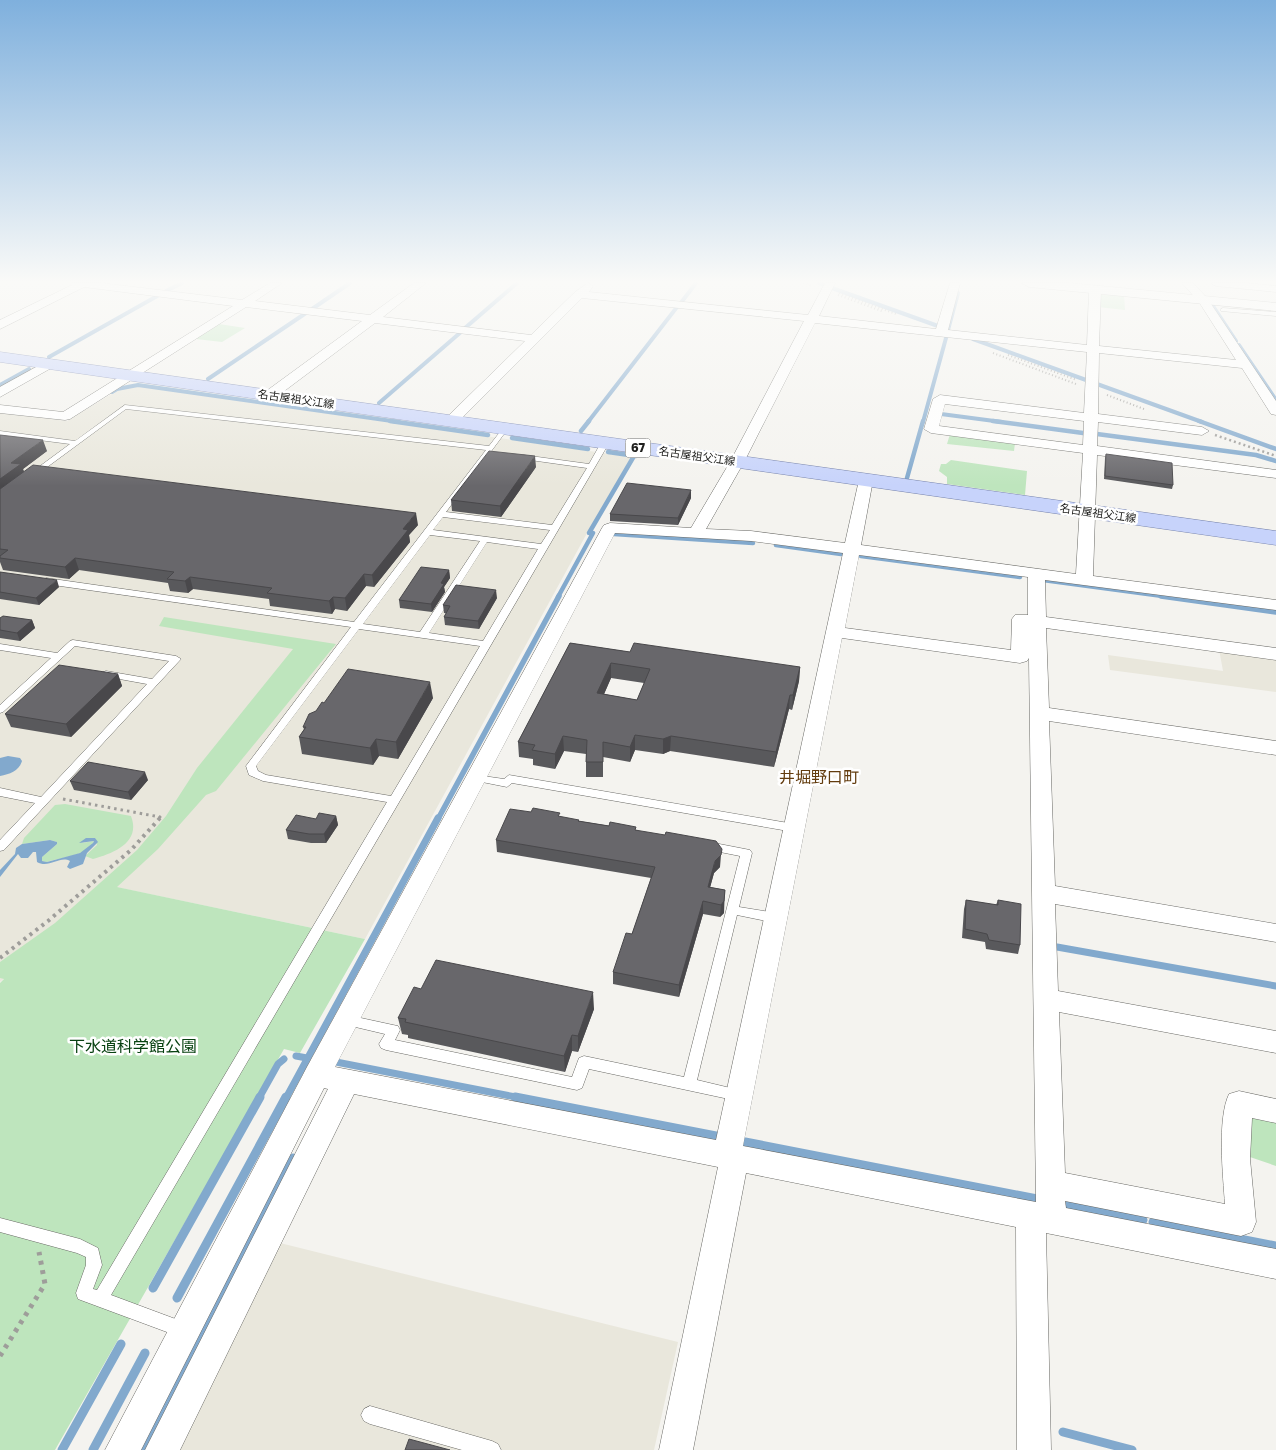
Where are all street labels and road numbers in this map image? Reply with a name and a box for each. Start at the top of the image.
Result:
street label: 名古屋祖父江線 [257,387,335,410]
road number: 67 [626,438,650,458]
street label: 名古屋祖父江線 [658,444,736,467]
street label: 名古屋祖父江線 [1059,501,1137,524]

